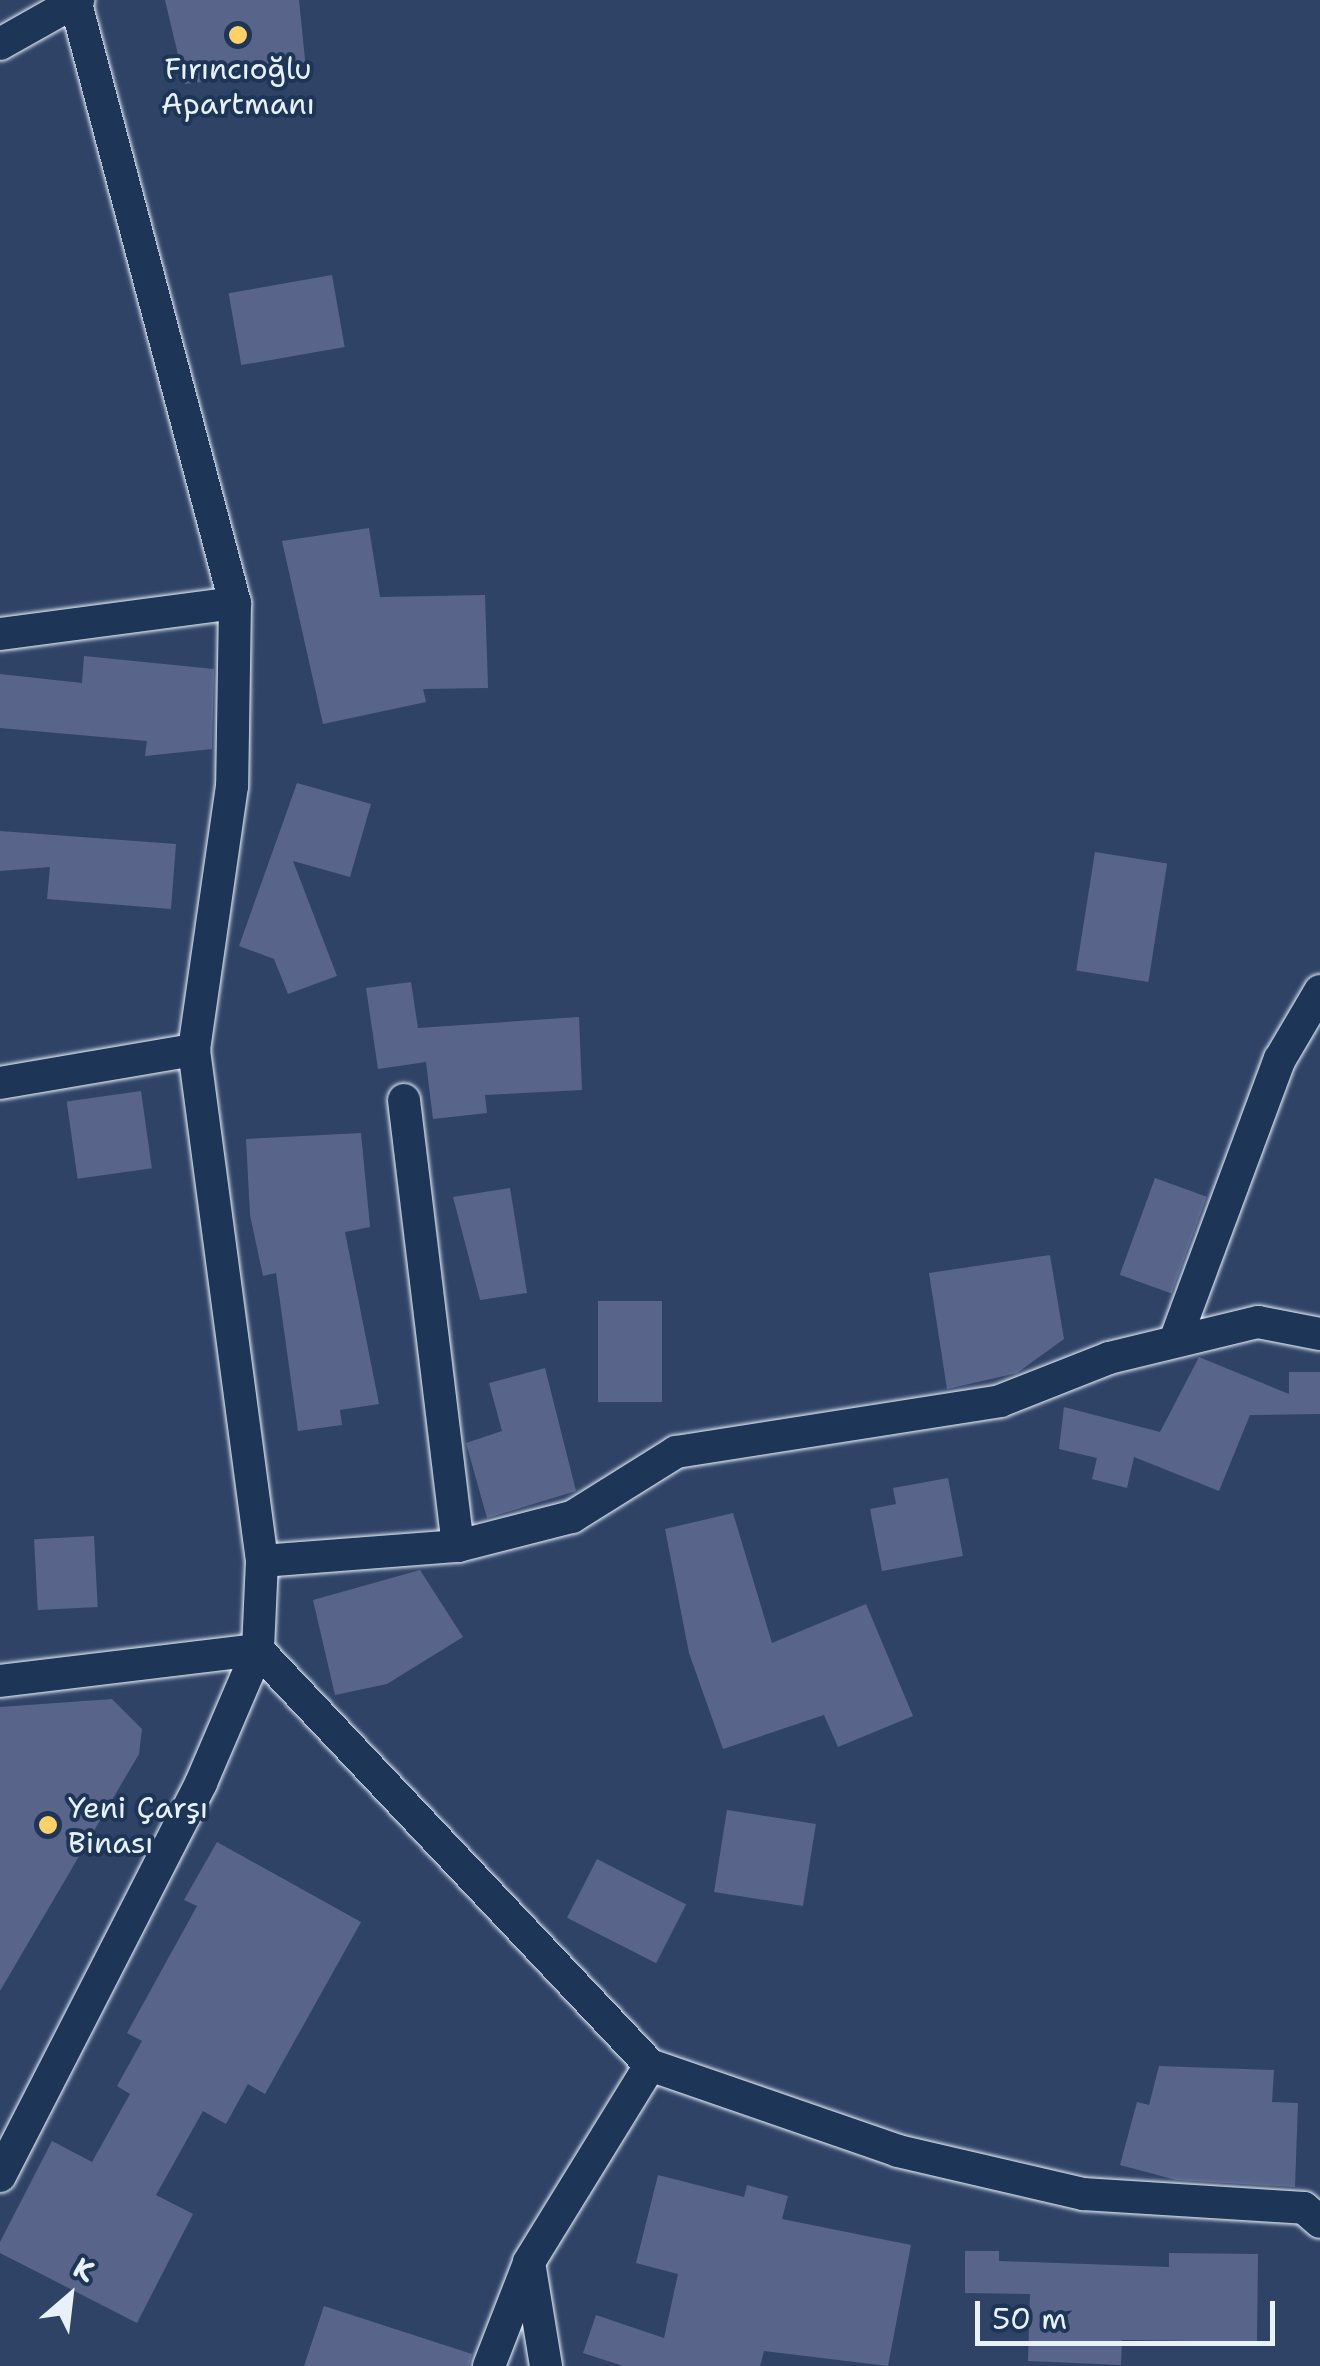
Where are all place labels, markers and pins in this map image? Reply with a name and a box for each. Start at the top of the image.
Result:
marker: Fırıncıoğlu Apartmanı [227,24,249,46]
place label: Fırıncıoğlu Apartmanı [161,51,315,122]
place label: Yeni Çarşı Binası [68,1790,208,1860]
marker: Yeni Çarşı Binası [37,1814,59,1836]

